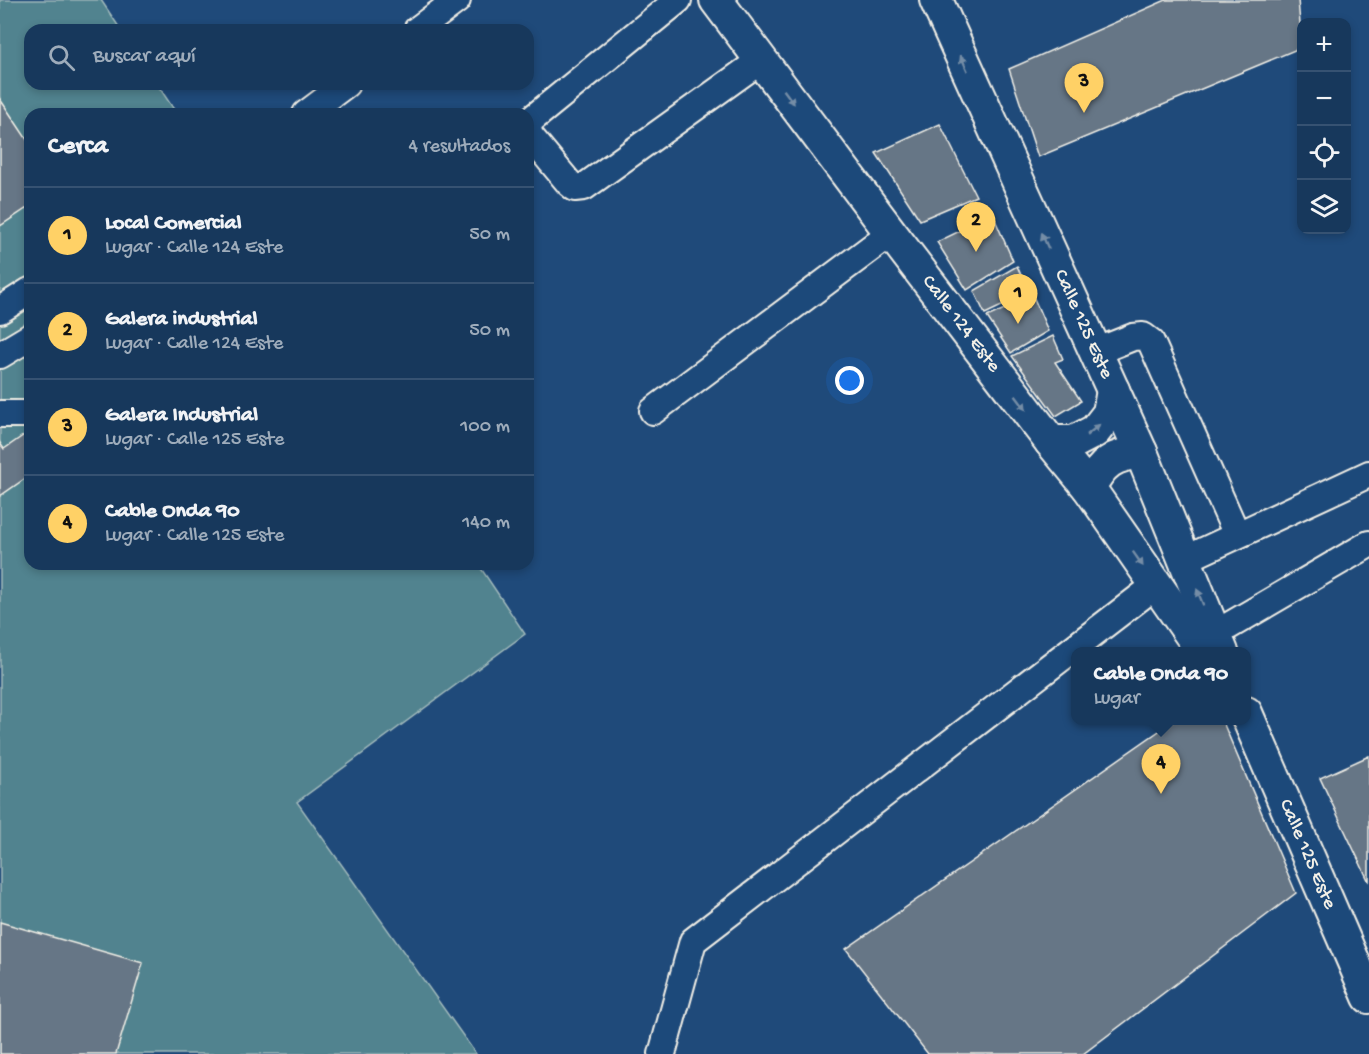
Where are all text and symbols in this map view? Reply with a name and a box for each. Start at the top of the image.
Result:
map controls [1297,18,1351,234]
button: + [1297,18,1351,72]
search box [24,24,534,90]
icon: search [45,41,78,74]
text: Buscar aquí [93,44,196,70]
one-way arrow [960,55,969,72]
pin: 3 [1064,63,1104,113]
button: − [1297,72,1351,126]
one-way arrow [782,90,794,105]
button: locate [1297,126,1351,180]
text: Cerca [48,132,108,163]
text: 4 resultados [409,136,510,159]
button: layers [1297,180,1351,234]
pin: 2 [956,202,996,252]
text: Local Comercial [105,211,242,237]
text: 1 [63,224,72,247]
text: 50 m [469,224,510,247]
one-way arrow [1040,231,1050,249]
text: Lugar · Calle 124 Este [105,237,283,260]
street label: Calle 125 Este [1048,266,1118,383]
street label: Calle 124 Este [916,271,1006,378]
pin: 1 [998,274,1038,324]
text: Galera industrial [105,307,258,333]
text: 2 [63,320,72,343]
text: 50 m [469,320,510,343]
text: Lugar · Calle 124 Este [105,333,283,356]
your location [835,366,864,395]
one-way arrow [1015,395,1027,411]
text: Galera Industrial [105,403,258,429]
text: 3 [62,416,73,439]
text: 100 m [460,416,510,439]
one-way arrow [1086,423,1101,436]
text: Lugar · Calle 125 Este [105,429,284,452]
text: Cable Onda 90 [105,499,240,525]
text: 4 [63,512,72,535]
text: 140 m [462,512,510,535]
text: Lugar · Calle 125 Este [105,525,284,548]
one-way arrow [1132,550,1144,566]
one-way arrow [1194,588,1204,606]
popup [1071,647,1251,725]
text: Cable Onda 90 [1094,662,1228,688]
text: Lugar [1094,688,1140,711]
pin: 4 [1142,744,1180,794]
street label: Calle 125 Este [1273,796,1341,913]

